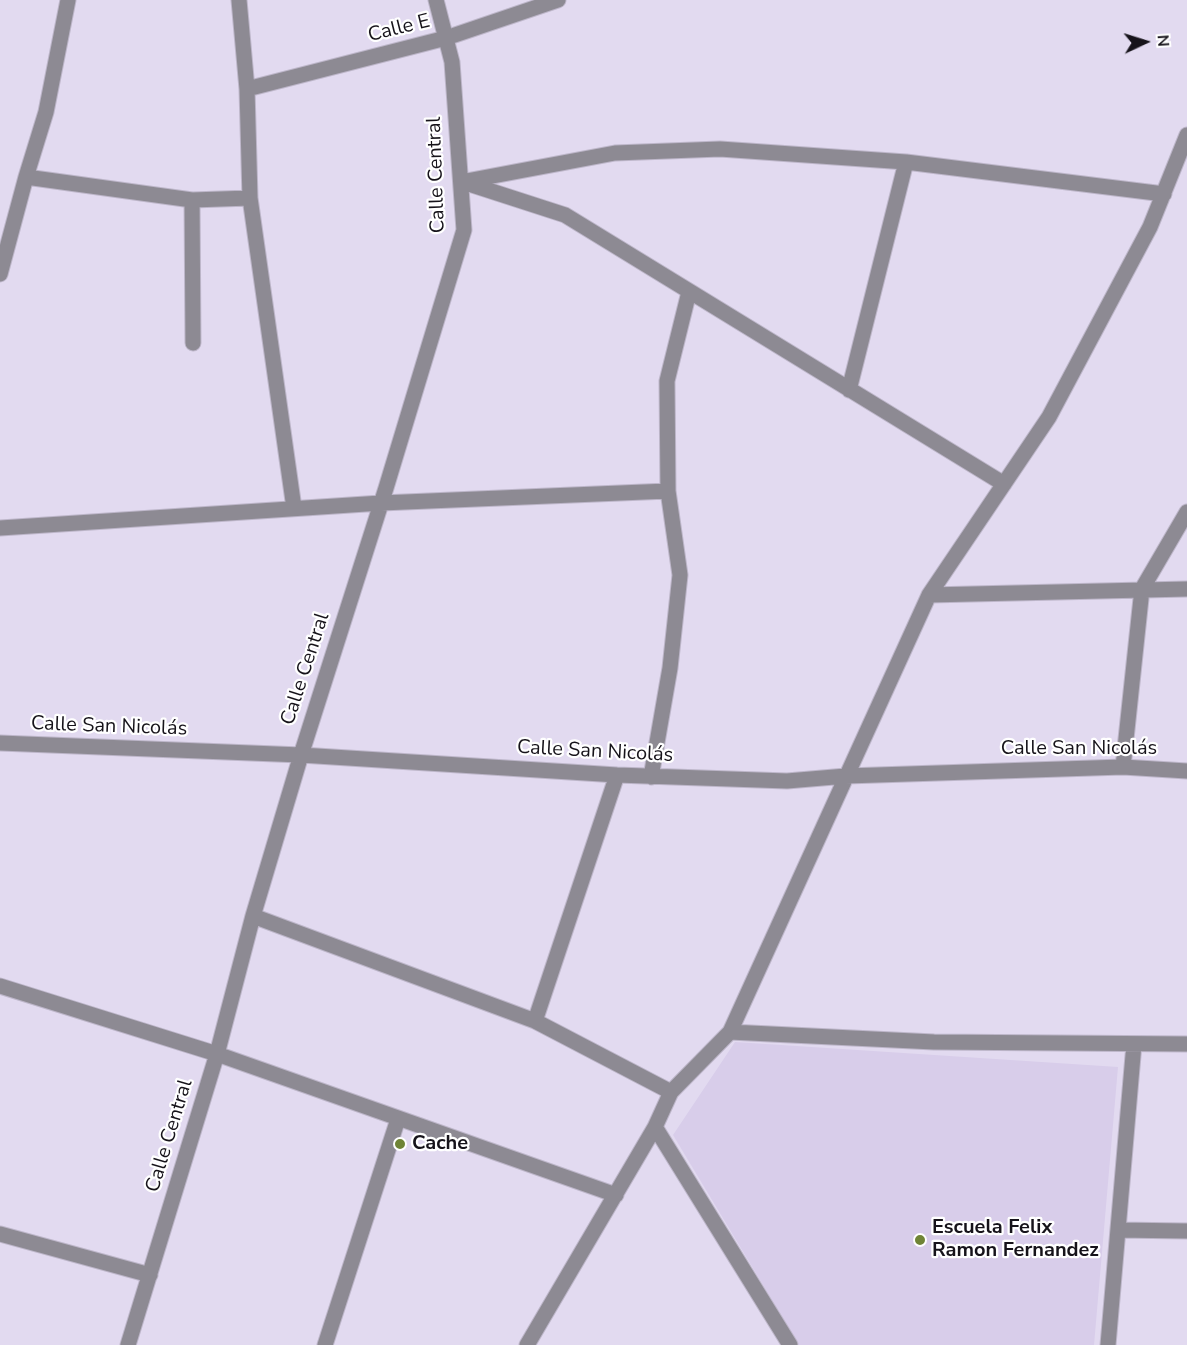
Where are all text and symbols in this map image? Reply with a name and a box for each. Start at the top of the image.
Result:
street label: Calle E [366,10,432,48]
north arrow [1115,12,1175,72]
text: N [1152,34,1174,47]
street label: Calle Central [423,116,451,234]
street label: Calle Central [277,610,335,728]
street label: Calle San Nicolás [30,712,188,742]
street label: Calle San Nicolás [516,736,674,768]
street label: Calle San Nicolás [1001,737,1157,761]
street label: Calle Central [141,1077,199,1195]
place label: Cache [412,1132,468,1156]
marker: Cache [393,1137,407,1151]
place label: Escuela Felix Ramon Fernandez [932,1216,1099,1263]
marker: Escuela Felix Ramon Fernandez [913,1233,927,1247]

